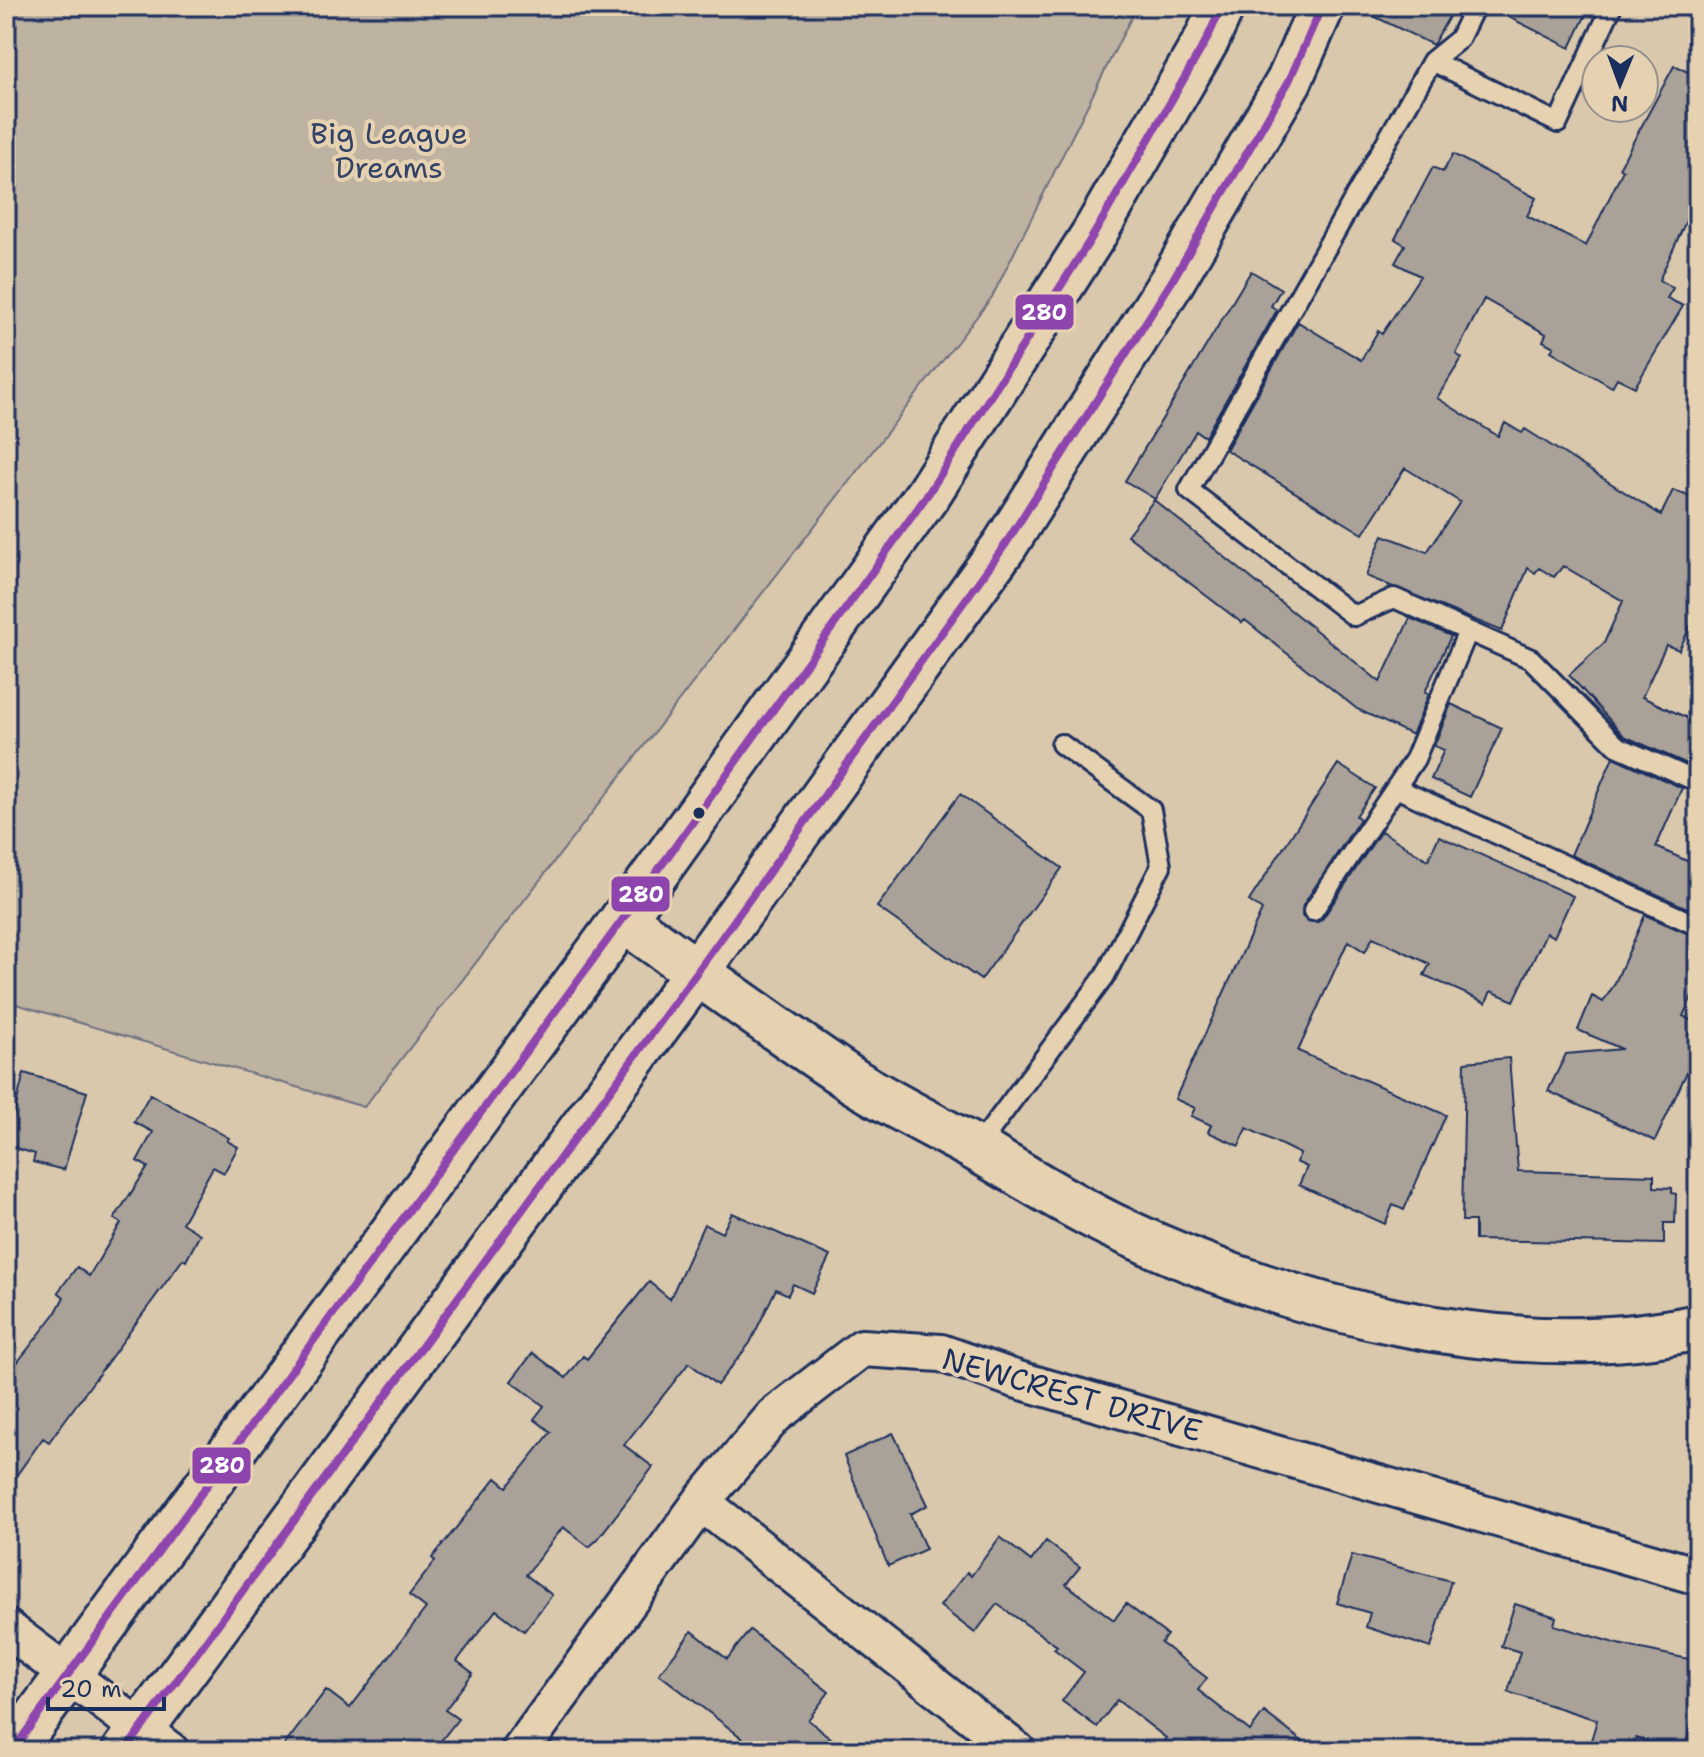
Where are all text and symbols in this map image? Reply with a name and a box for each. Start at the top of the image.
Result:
north arrow [1580,44,1660,124]
text: N [1611,89,1629,118]
park label: Big League Dreams [310,113,468,188]
line badge: 280 [1014,293,1075,331]
text: 280 [1021,298,1067,327]
unlabelled marker [691,805,707,821]
line badge: 280 [610,875,671,913]
text: 280 [618,880,664,909]
street label: NEWCREST DRIVE [938,1338,1207,1451]
line badge: 280 [191,1446,252,1485]
text: 280 [199,1451,245,1480]
scale bar [48,1661,164,1711]
text: 20 m [60,1673,122,1705]

